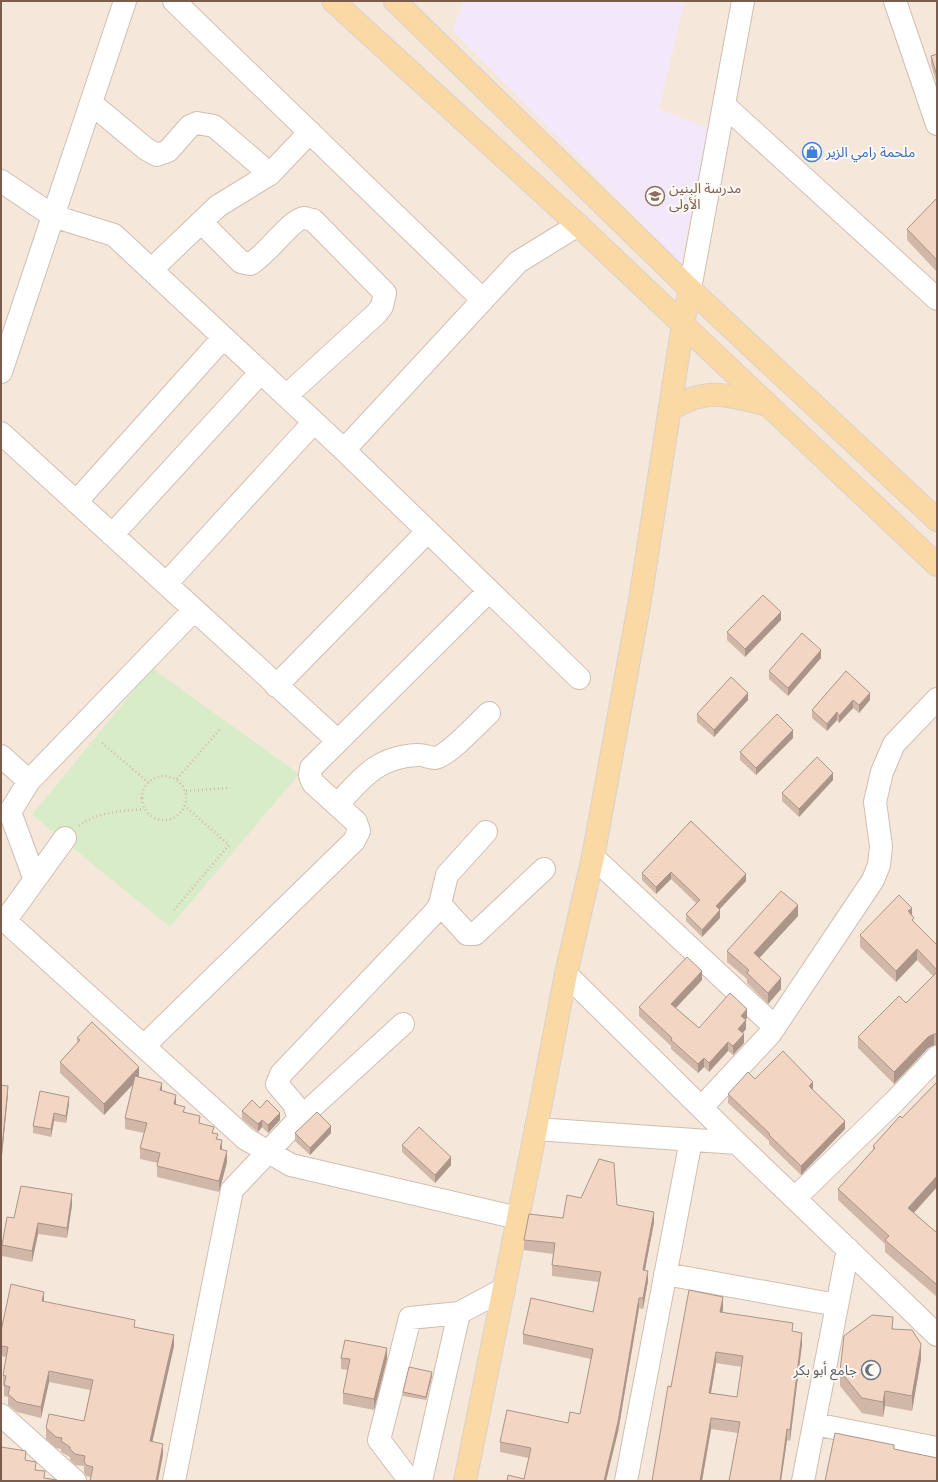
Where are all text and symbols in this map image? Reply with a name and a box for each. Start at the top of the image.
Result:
shop icon: ملحمة رامي الزير [801,141,823,163]
place label: ملحمة رامي الزير [825,143,915,163]
place label: مدرسة البنين الأولى [669,179,741,213]
school or university icon: مدرسة البنين الأولى [644,185,666,207]
mosque icon: جامع أبو بكر [860,1359,882,1381]
place label: جامع أبو بكر [793,1361,857,1381]

